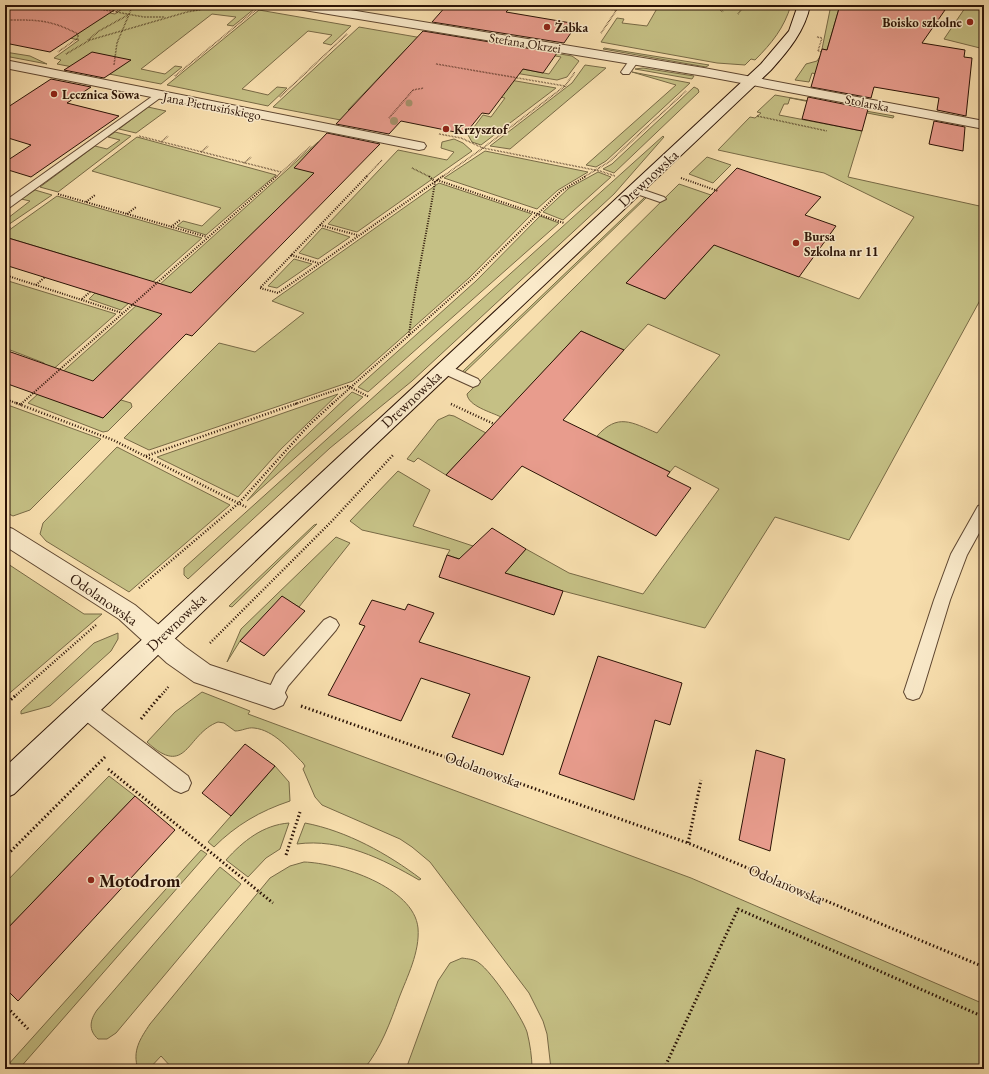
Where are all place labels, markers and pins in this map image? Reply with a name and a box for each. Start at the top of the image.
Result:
place label: Boisko szkolne [882,14,963,31]
marker: Boisko szkolne [965,17,975,27]
place label: Żabka [555,19,588,36]
marker: Żabka [542,22,552,32]
place label: Lecznica Sowa [62,86,140,103]
marker: Lecznica Sowa [49,89,59,99]
place label: Krzysztof [454,121,510,138]
marker: Krzysztof [441,124,451,134]
place label: Bursa Szkolna nr 11 [804,228,879,260]
marker: Bursa Szkolna nr 11 [791,238,801,248]
place label: Motodrom [99,869,181,892]
marker: Motodrom [86,875,96,885]

